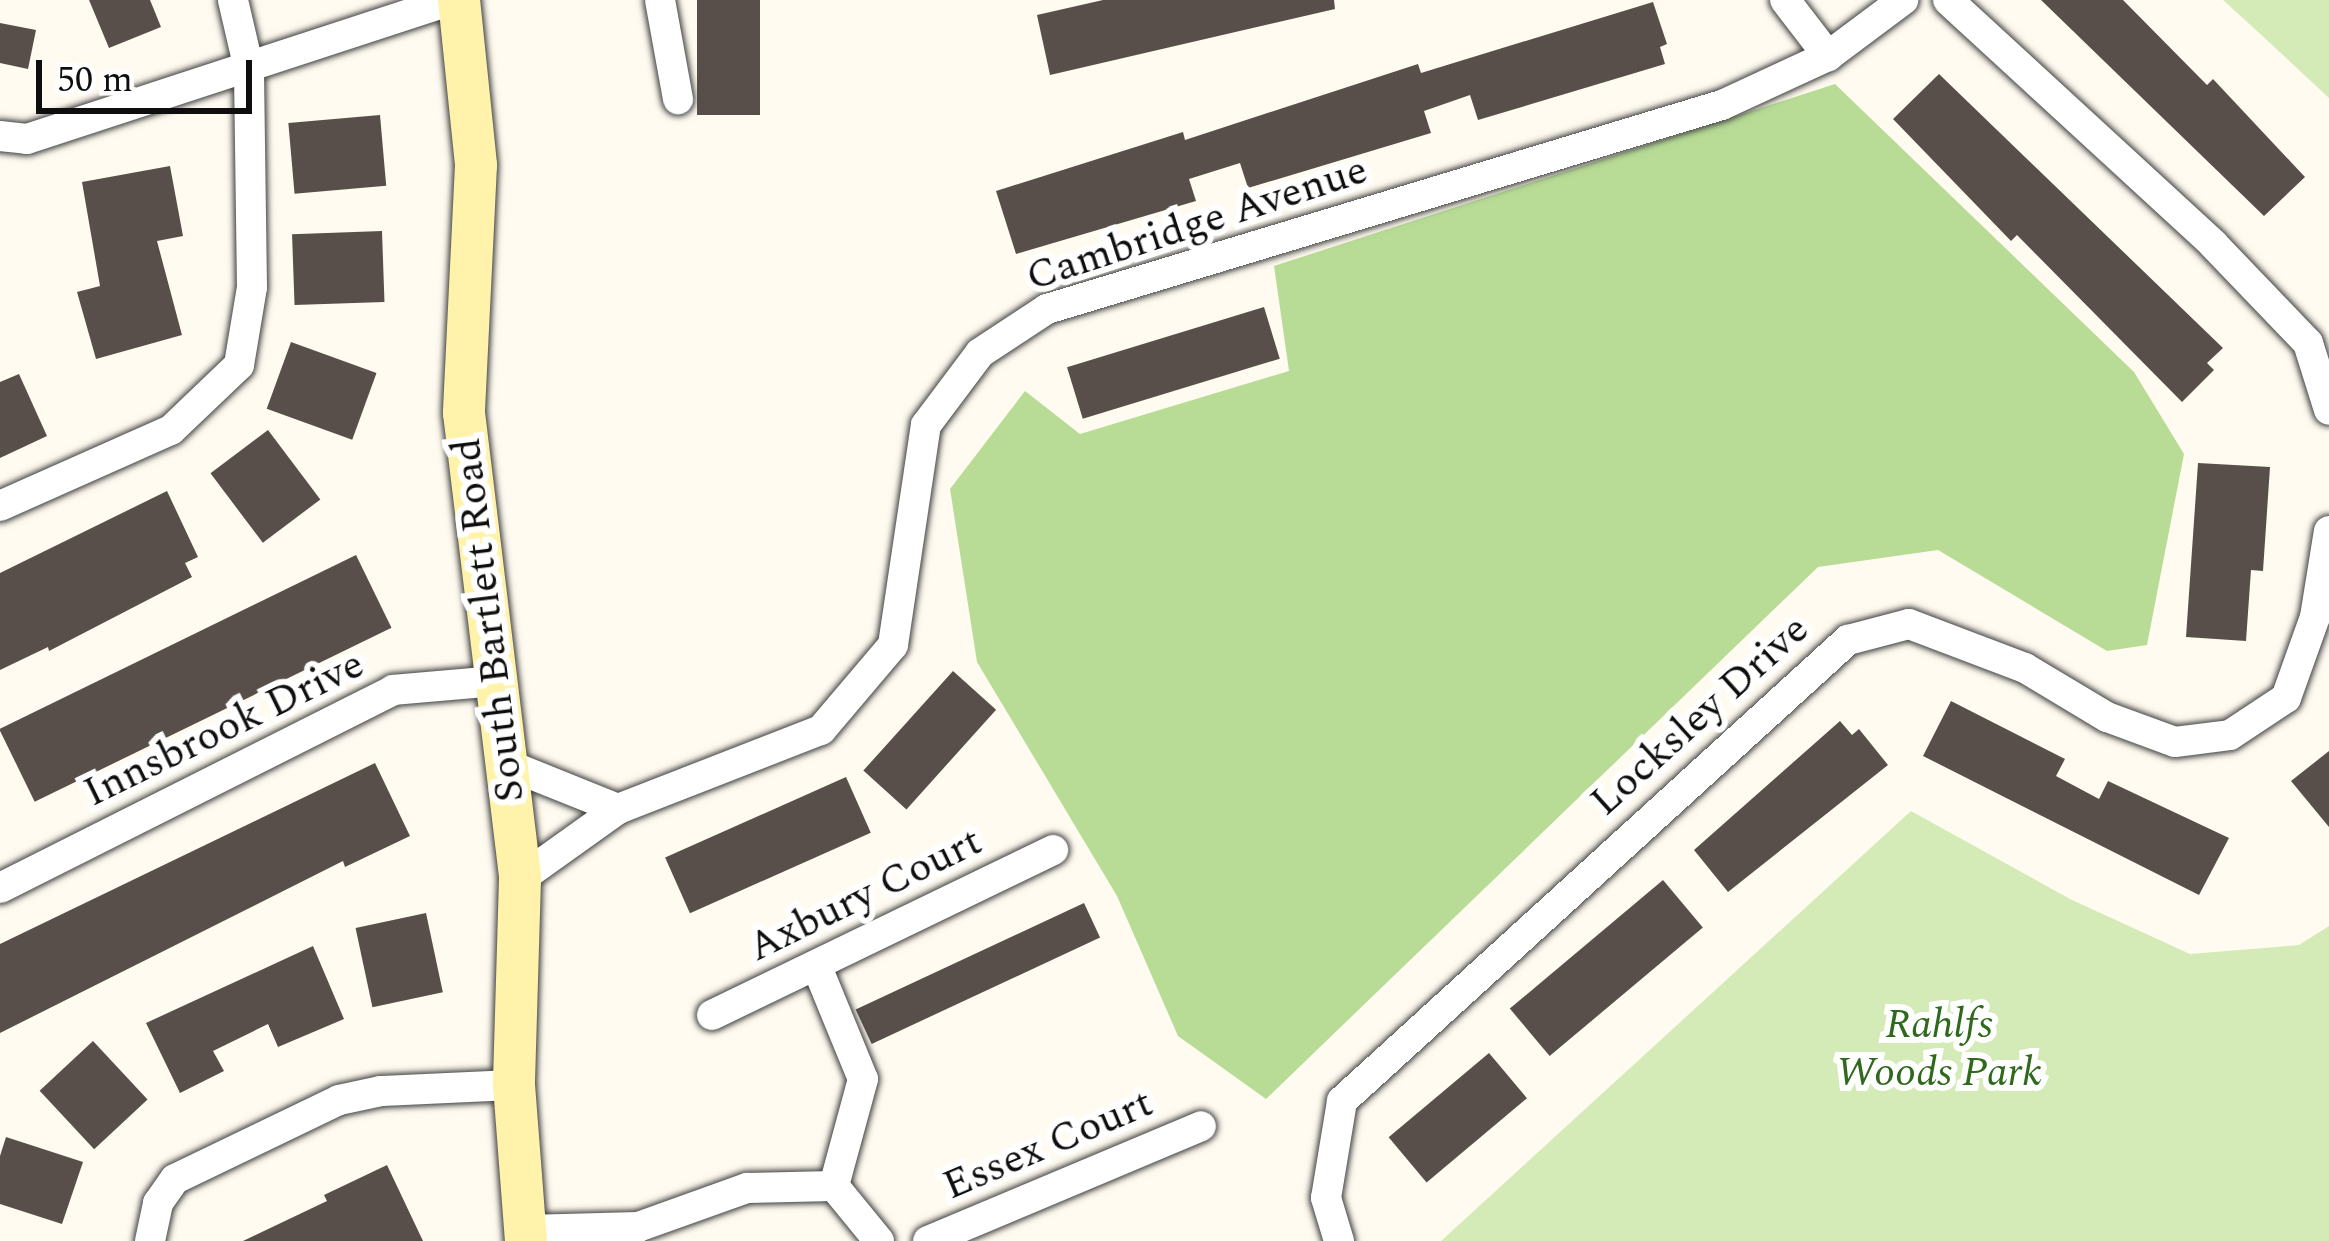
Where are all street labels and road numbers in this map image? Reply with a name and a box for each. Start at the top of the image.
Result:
street label: Cambridge Avenue [1020,145,1374,303]
street label: South Bartlett Road [442,435,536,805]
street label: Locksley Drive [1580,605,1820,827]
street label: Innsbrook Drive [76,639,372,819]
street label: Axbury Court [740,817,990,973]
street label: Essex Court [936,1078,1160,1212]

